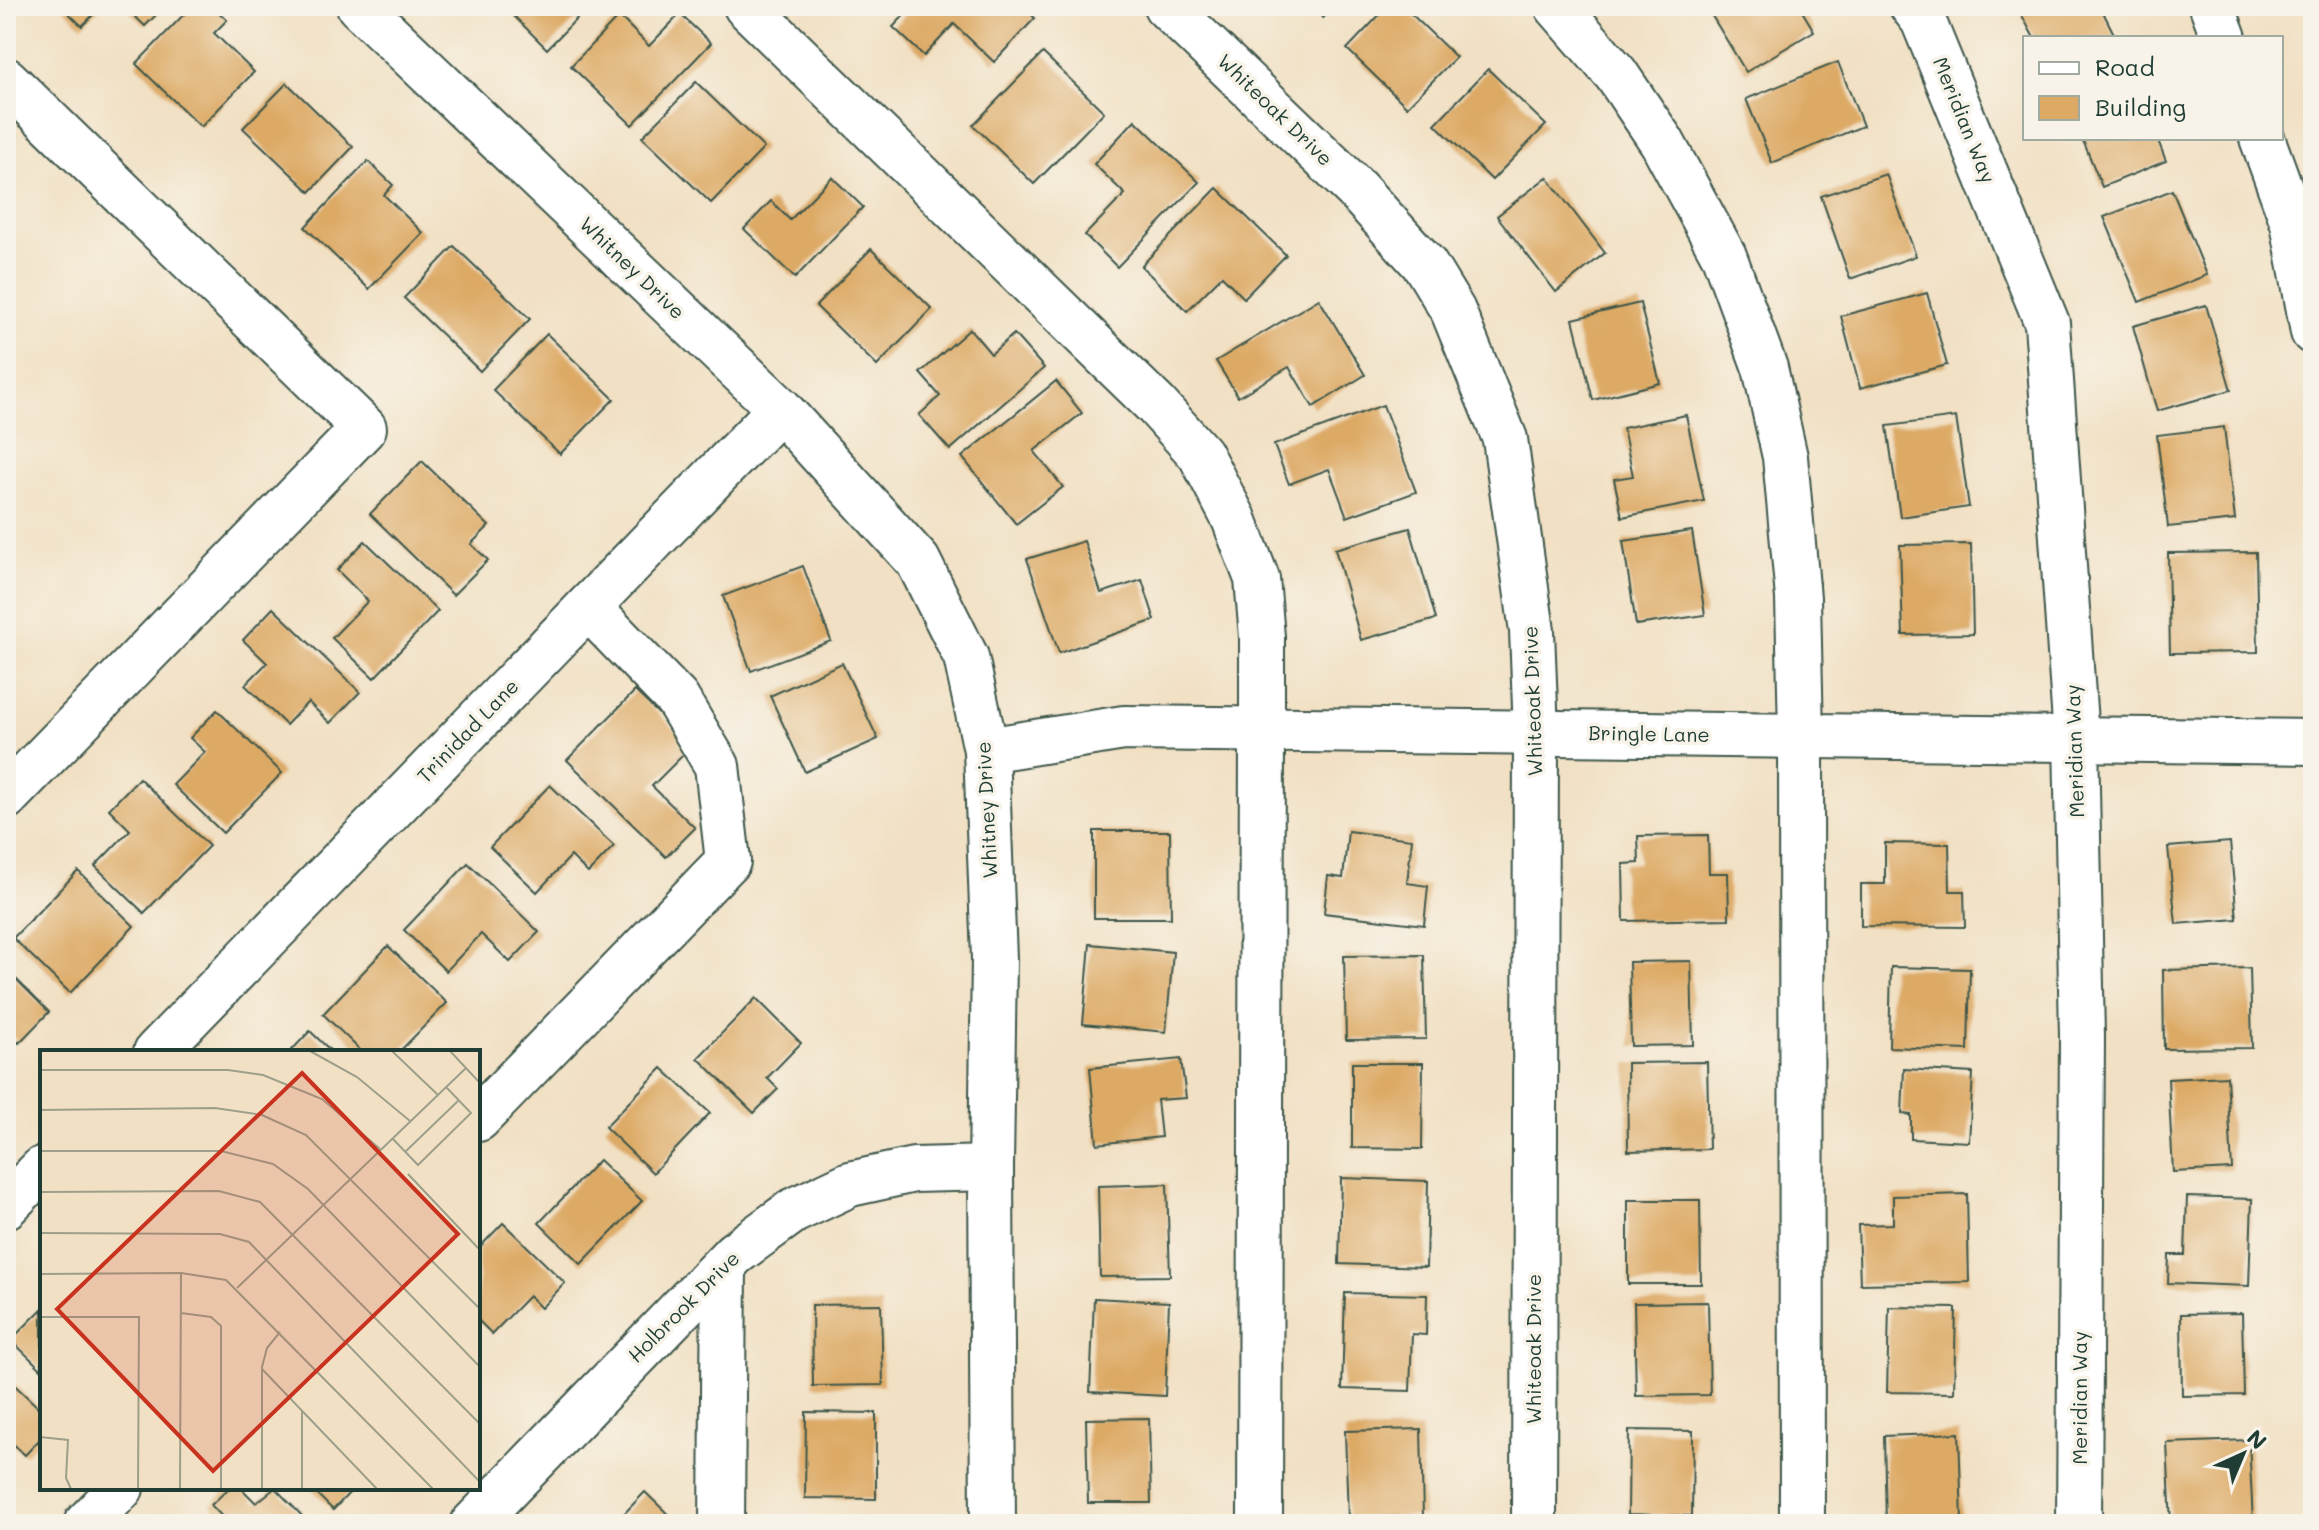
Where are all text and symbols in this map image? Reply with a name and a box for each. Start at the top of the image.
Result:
legend [2023,36,2283,140]
street label: Whiteoak Drive [1213,48,1339,171]
text: Road [2095,51,2155,82]
street label: Meridian Way [1928,53,2002,186]
text: Building [2095,91,2186,122]
street label: Whitney Drive [574,210,691,324]
street label: Whiteoak Drive [1516,625,1548,777]
street label: Trinidad Lane [411,673,524,788]
street label: Meridian Way [2059,684,2089,818]
street label: Bringle Lane [1588,719,1710,747]
street label: Whitney Drive [969,741,1003,879]
inset map [40,1050,480,1490]
street label: Holbrook Drive [622,1245,745,1368]
street label: Whiteoak Drive [1520,1274,1546,1424]
street label: Meridian Way [2066,1331,2092,1465]
north arrow [2203,1414,2283,1494]
text: N [2241,1423,2273,1455]

